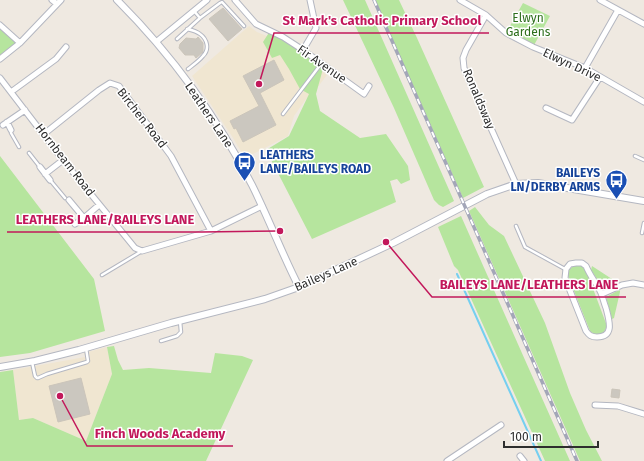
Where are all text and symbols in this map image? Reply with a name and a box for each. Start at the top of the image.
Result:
callout: St Mark's Catholic Primary School [274,8,489,33]
park label: Elwyn Gardens [506,11,551,39]
text: St Mark's Catholic Primary School [283,13,482,28]
street label: Fir Avenue [295,42,349,86]
street label: Elwyn Drive [541,45,603,85]
street label: Ronaldsway [460,67,498,131]
street label: Leathers Lane [182,80,236,150]
street label: Birchen Road [114,85,170,151]
street label: Hornbeam Road [32,121,98,199]
place label: LEATHERS LANE/BAILEYS ROAD [260,148,371,176]
bus stop icon: LEATHERS LANE/BAILEYS ROAD [232,149,258,182]
place label: BAILEYS LN/DERBY ARMS [510,166,600,194]
bus stop icon: BAILEYS LN/DERBY ARMS [603,167,629,200]
callout: LEATHERS LANE/BAILEYS LANE [7,207,202,232]
text: LEATHERS LANE/BAILEYS LANE [16,212,194,227]
street label: Baileys Lane [292,254,360,294]
callout: BAILEYS LANE/LEATHERS LANE [432,272,626,297]
text: BAILEYS LANE/LEATHERS LANE [440,277,618,292]
callout: Finch Woods Academy [87,421,233,446]
scale bar [504,423,598,449]
text: Finch Woods Academy [95,426,226,441]
text: 100 m [510,430,542,444]

